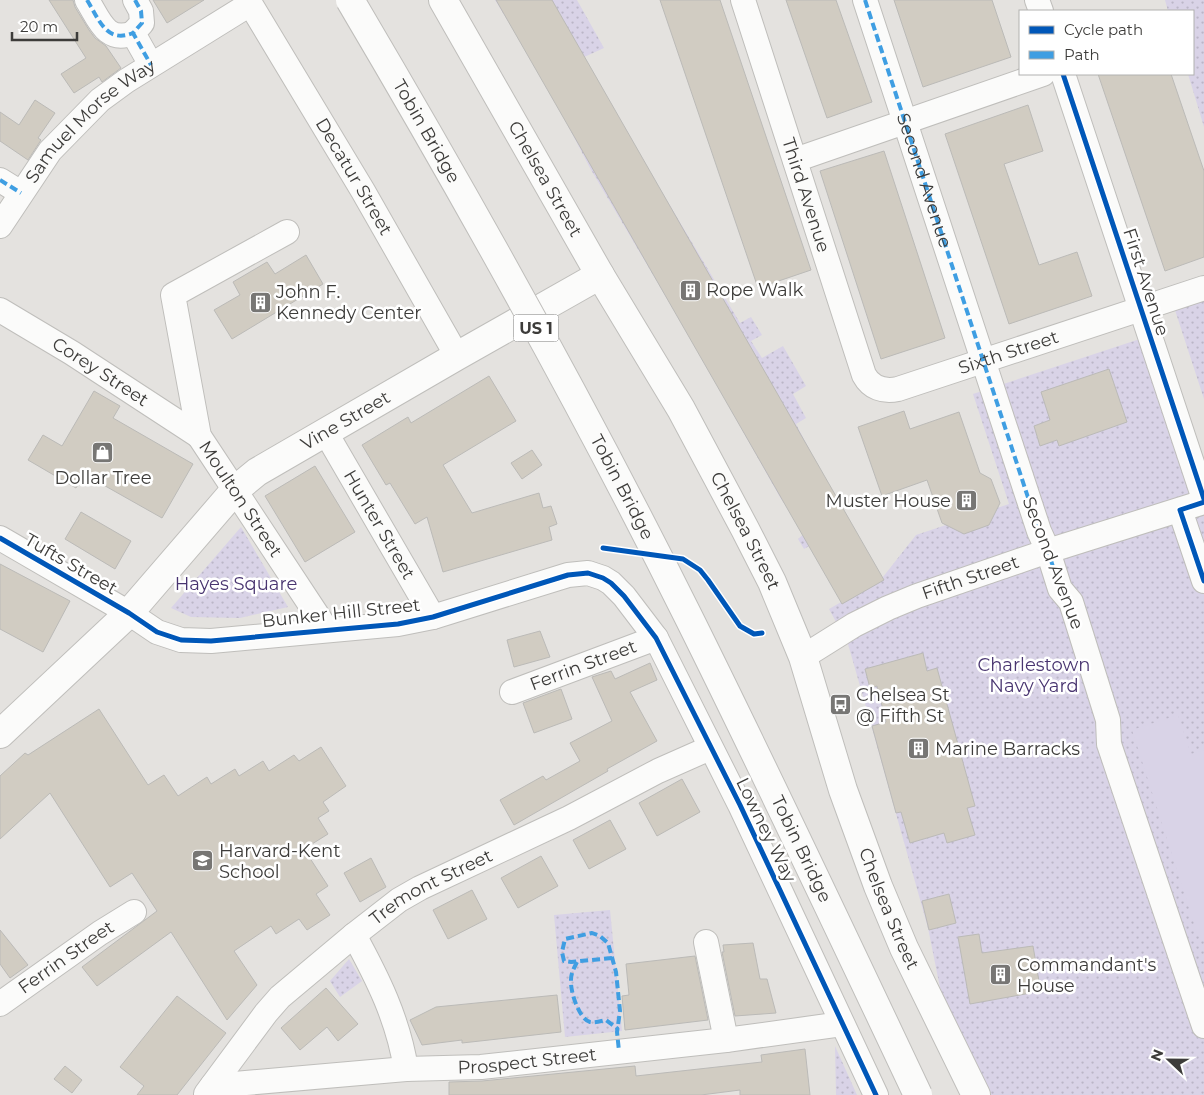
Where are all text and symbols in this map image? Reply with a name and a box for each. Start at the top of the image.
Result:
scale bar [12,10,78,42]
legend [1019,10,1194,75]
text: 20 m [20,17,58,36]
text: Cycle path [1064,20,1143,39]
text: Path [1064,45,1100,64]
street label: Samuel Morse Way [21,54,160,187]
street label: Tobin Bridge [388,76,465,187]
street label: Second Avenue [892,110,957,251]
street label: Decatur Street [311,114,397,239]
street label: Chelsea Street [503,117,587,241]
street label: Third Avenue [777,135,835,255]
street label: First Avenue [1118,225,1174,339]
building icon: Rope Walk [678,278,702,302]
place label: Rope Walk [706,279,804,301]
place label: John F. Kennedy Center [275,281,422,324]
building icon: John F. Kennedy Center [248,290,272,314]
road number: US 1 [514,314,558,342]
street label: Sixth Street [955,326,1061,379]
street label: Corey Street [48,333,153,411]
street label: Vine Street [297,386,394,455]
street label: Tobin Bridge [586,431,659,543]
street label: Moulton Street [194,437,287,561]
shop icon: Dollar Tree [91,441,115,465]
street label: Hunter Street [339,466,420,583]
place label: Dollar Tree [54,467,152,489]
street label: Chelsea Street [706,468,785,593]
building icon: Muster House [955,489,979,513]
place label: Muster House [825,490,951,512]
street label: Second Avenue [1018,494,1088,633]
street label: Tufts Street [21,529,121,599]
street label: Fifth Street [919,551,1022,604]
park label: Hayes Square [175,573,297,595]
street label: Bunker Hill Street [261,594,421,632]
street label: Ferrin Street [527,635,640,695]
park label: Charlestown Navy Yard [977,654,1091,697]
place label: Chelsea St @ Fifth St [856,684,950,727]
bus stop icon: Chelsea St @ Fifth St [828,693,852,717]
building icon: Marine Barracks [907,737,931,761]
place label: Marine Barracks [935,738,1080,760]
street label: Lowney Way [731,774,801,886]
street label: Tobin Bridge [767,792,836,906]
place label: Harvard-Kent School [219,840,341,883]
street label: Tremont Street [365,845,496,930]
street label: Chelsea Street [854,845,924,973]
school or university icon: Harvard-Kent School [191,849,215,873]
street label: Ferrin Street [14,916,118,999]
place label: Commandant's House [1017,954,1157,997]
building icon: Commandant's House [989,963,1013,987]
north arrow [1144,1035,1194,1085]
street label: Prospect Street [457,1043,597,1079]
text: N [1146,1047,1167,1064]

